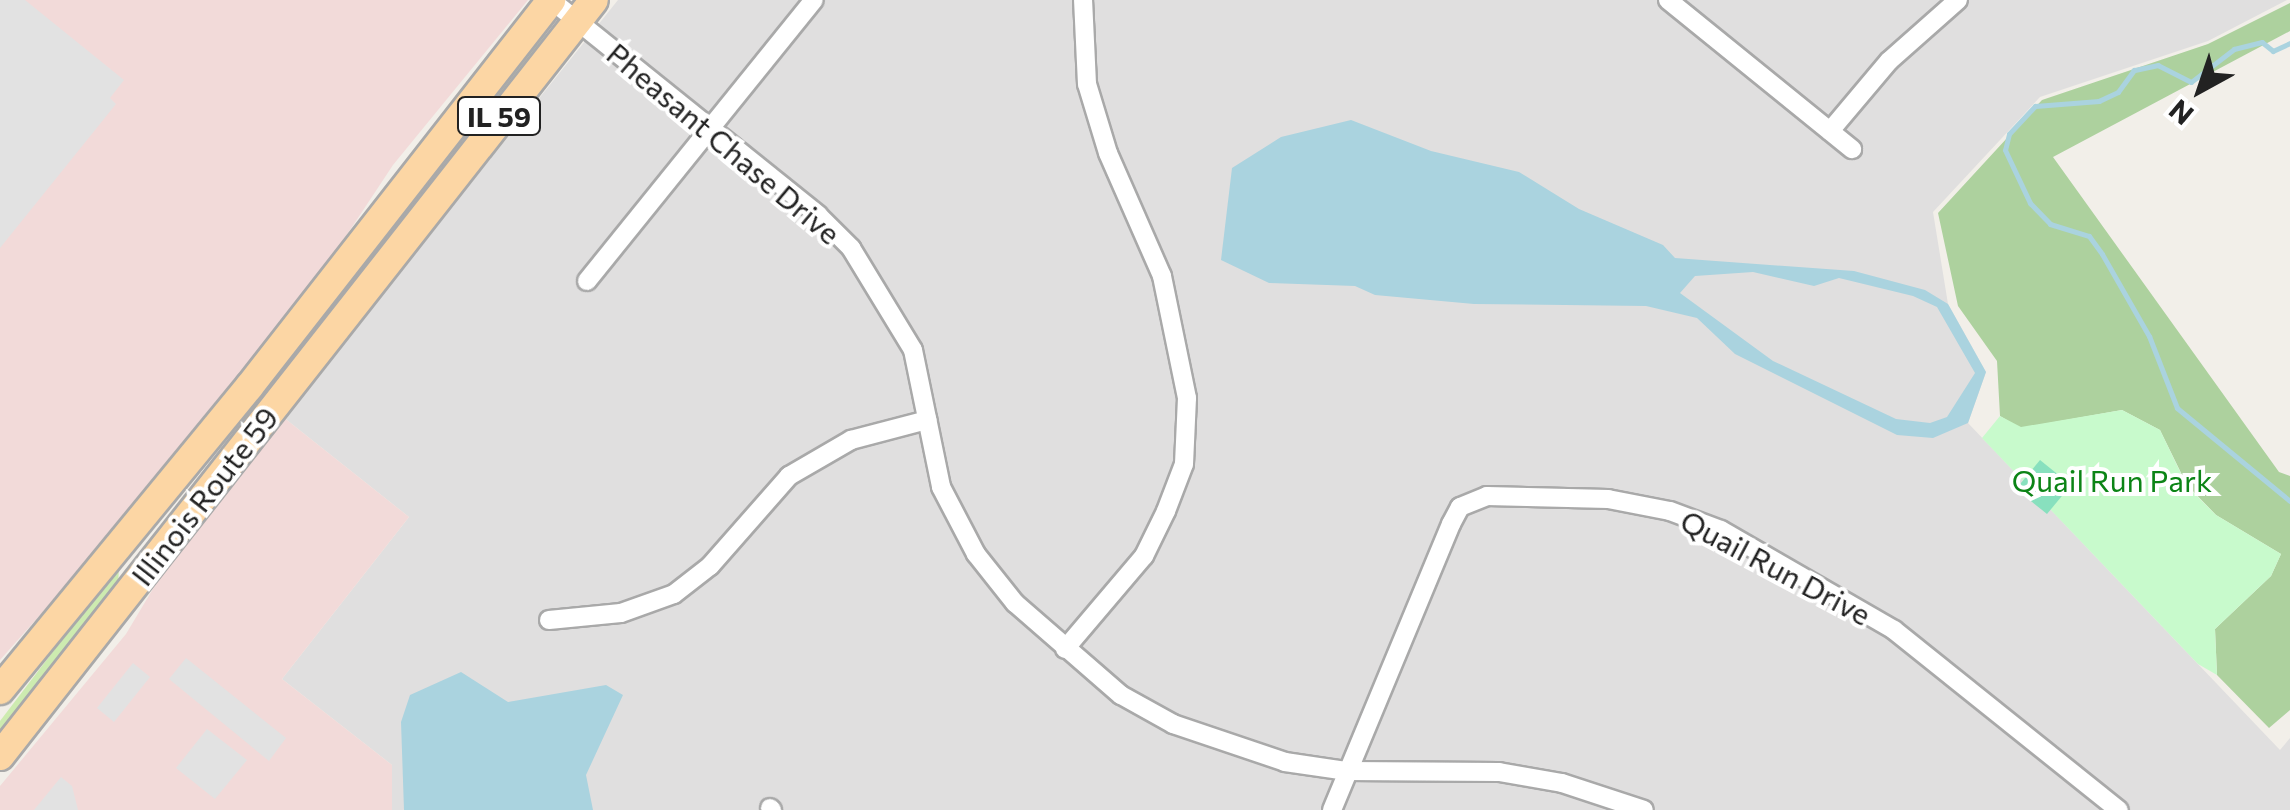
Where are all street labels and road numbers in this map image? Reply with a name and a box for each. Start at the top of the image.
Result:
street label: Pheasant Chase Drive [600,35,848,251]
road number: IL 59 [456,93,542,139]
street label: Illinois Route 59 [123,400,285,592]
street label: Quail Run Drive [1675,502,1877,632]

